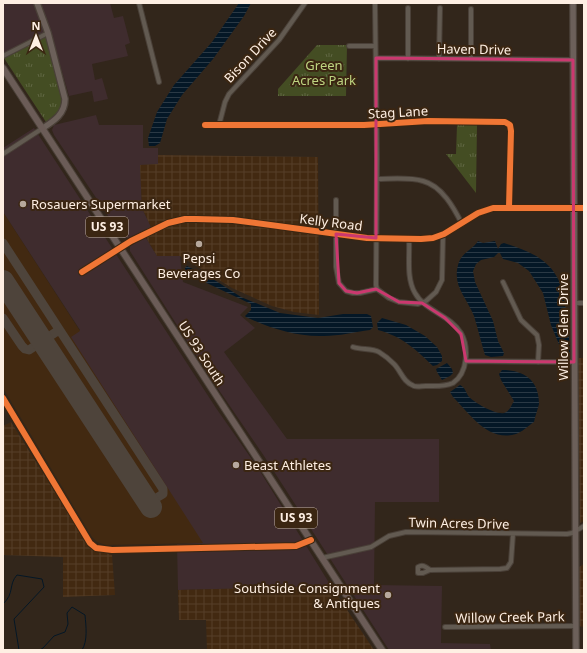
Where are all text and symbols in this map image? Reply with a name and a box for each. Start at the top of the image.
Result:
north arrow [16,16,56,56]
text: N [32,18,40,33]
street label: Bison Drive [220,23,280,87]
street label: Haven Drive [437,39,511,59]
park label: Green Acres Park [292,56,356,89]
street label: Stag Lane [368,101,428,123]
place label: Rosauers Supermarket [31,195,171,213]
marker: Rosauers Supermarket [18,199,28,209]
street label: Kelly Road [298,209,364,235]
road number: US 93 [86,217,128,237]
marker: Pepsi Beverages Co [194,239,204,249]
place label: Pepsi Beverages Co [158,249,241,282]
street label: Willow Glen Drive [554,273,572,381]
street label: US 93 South [174,317,230,389]
place label: Beast Athletes [244,456,331,474]
marker: Beast Athletes [231,460,241,470]
road number: US 93 [275,508,317,528]
street label: Twin Acres Drive [408,513,510,533]
place label: Southside Consignment & Antiques [234,579,380,612]
marker: Southside Consignment & Antiques [383,590,393,600]
street label: Willow Creek Park [455,607,565,627]

